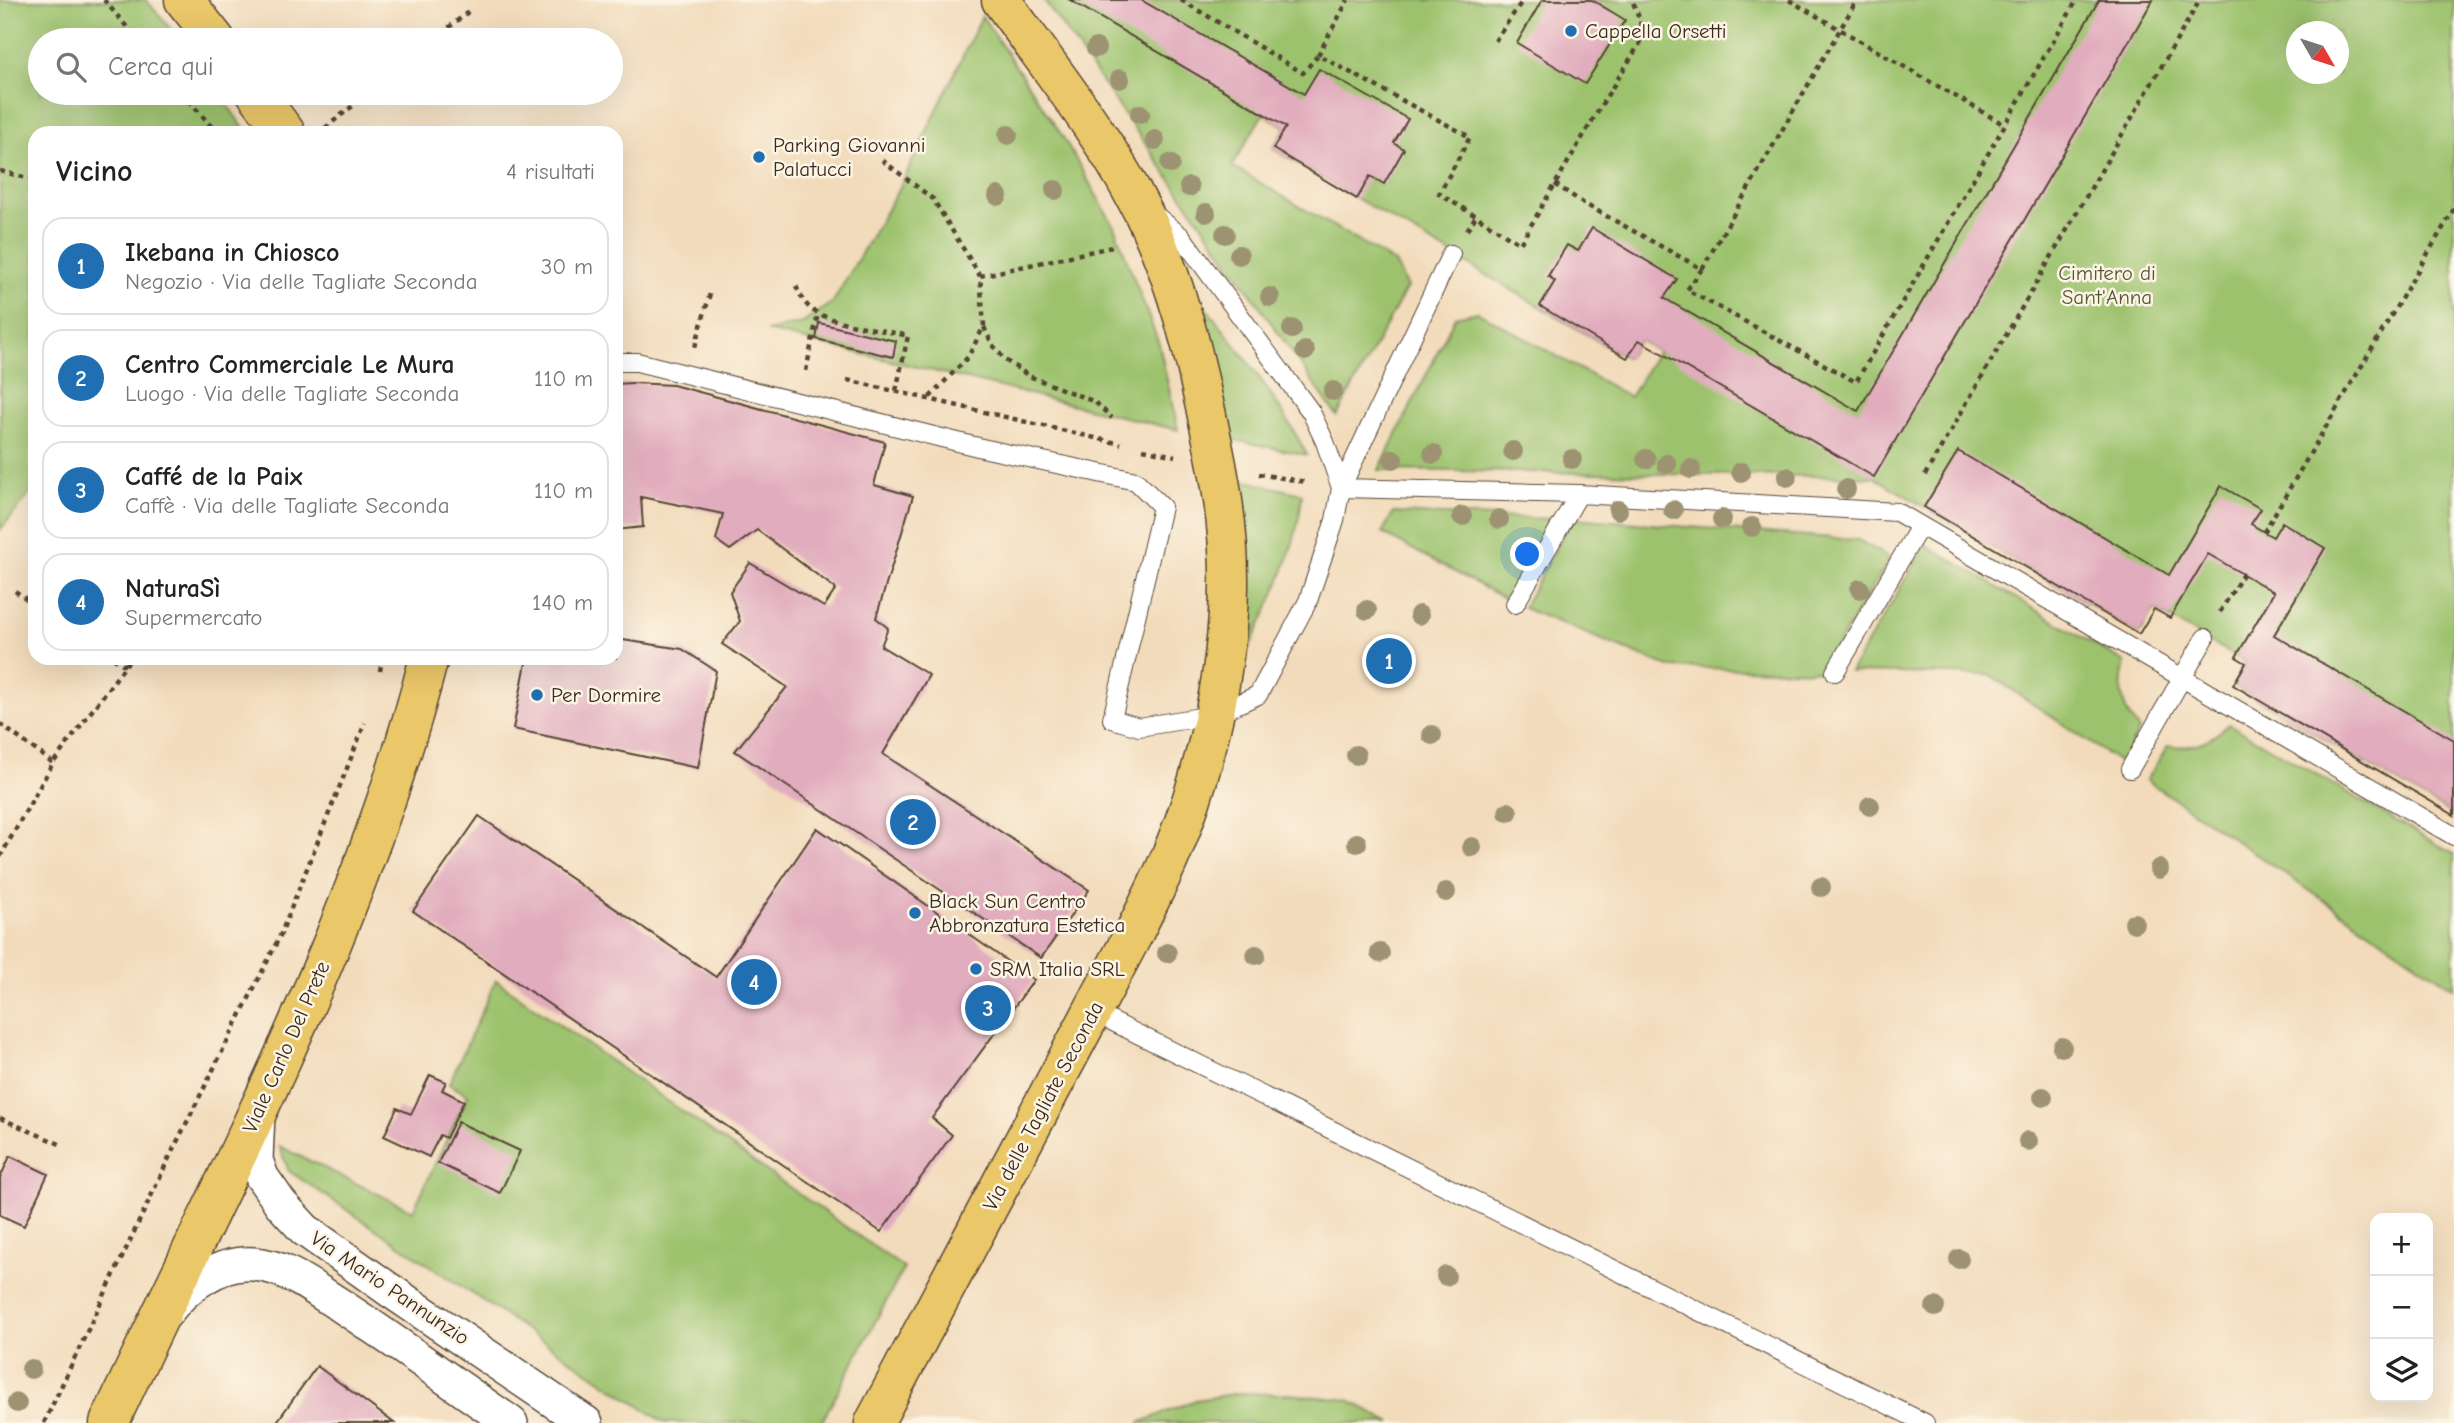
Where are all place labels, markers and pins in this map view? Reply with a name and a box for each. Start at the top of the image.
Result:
place label: Cappella Orsetti [1585,19,1726,43]
marker: Cappella Orsetti [1563,23,1579,39]
place label: Parking Giovanni Palatucci [773,133,926,181]
marker: Parking Giovanni Palatucci [751,149,767,165]
pin: 1 [1366,635,1412,687]
place label: Per Dormire [551,683,661,707]
marker: Per Dormire [529,687,545,703]
pin: 2 [890,796,936,848]
place label: Black Sun Centro Abbronzatura Estetica [929,889,1125,937]
marker: Black Sun Centro Abbronzatura Estetica [907,905,923,921]
pin: 4 [731,956,777,1008]
place label: SRM Italia SRL [990,957,1126,981]
marker: SRM Italia SRL [968,961,984,977]
pin: 3 [965,982,1011,1034]

